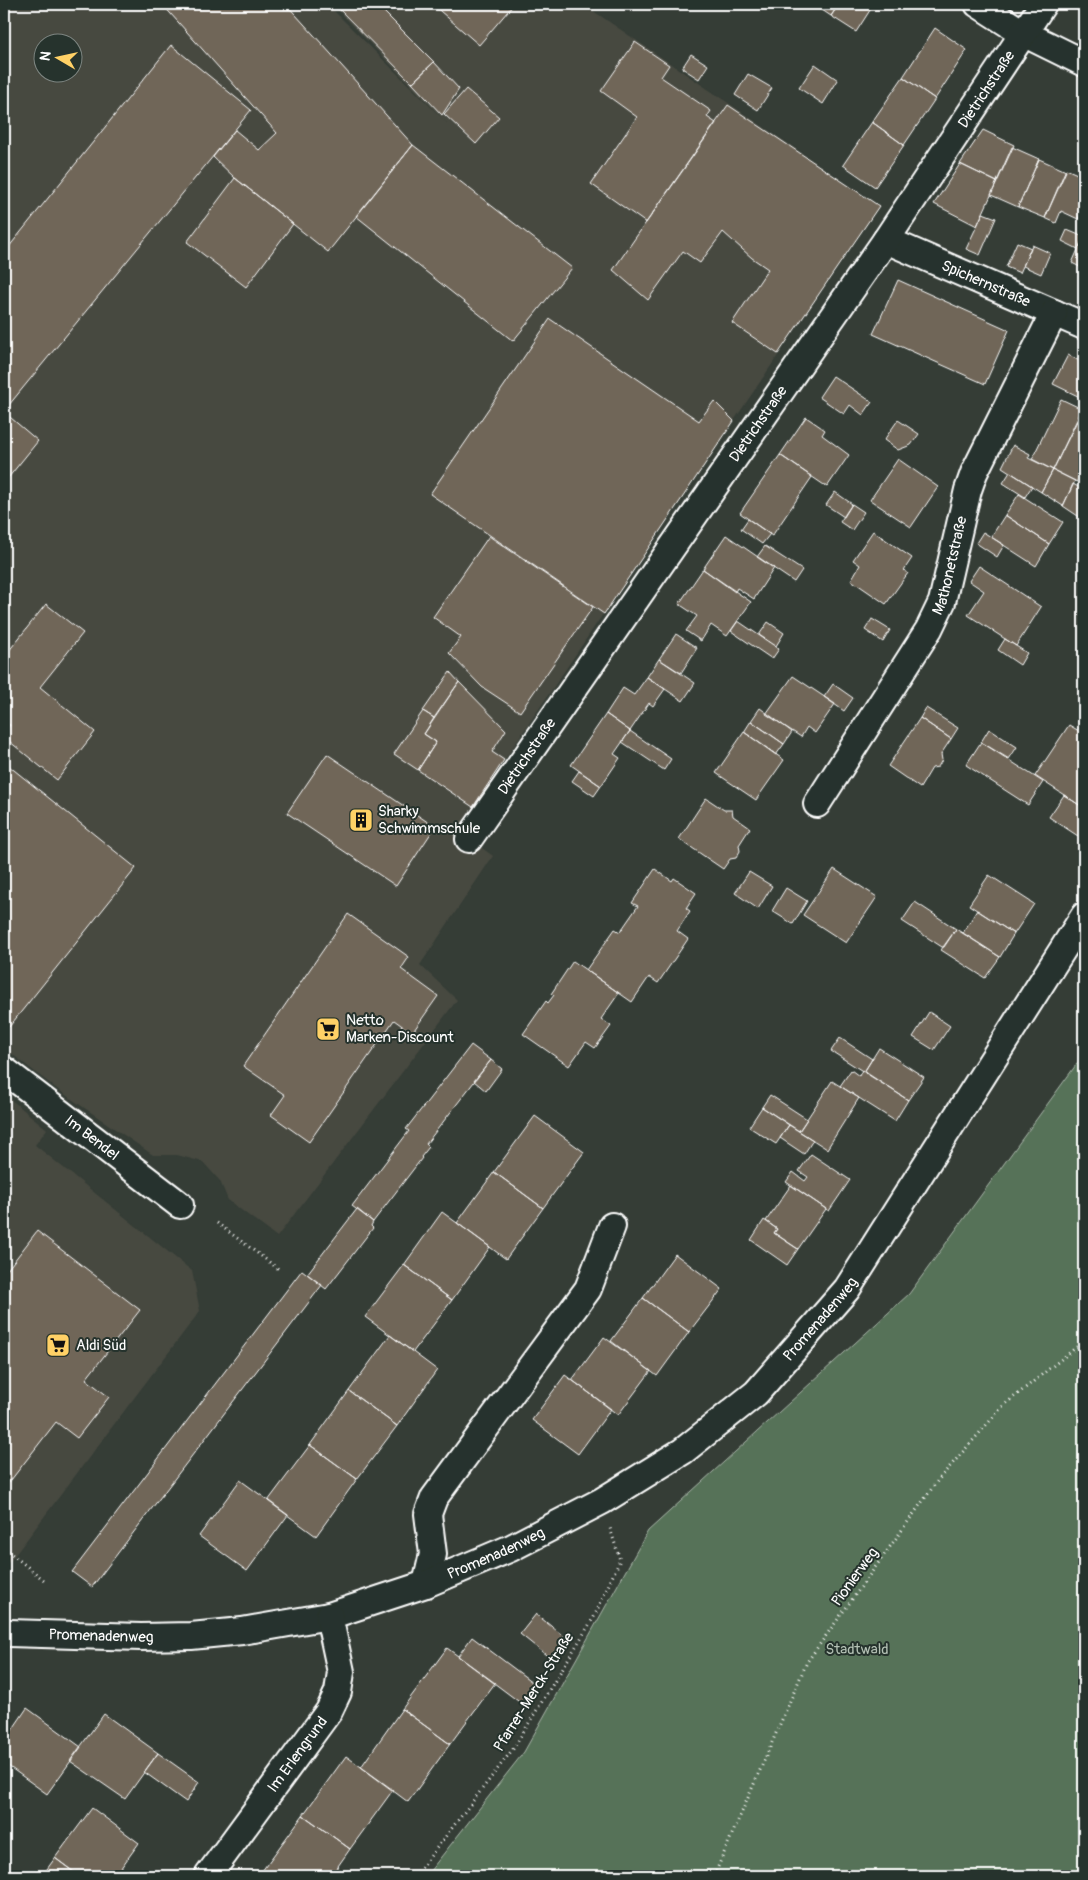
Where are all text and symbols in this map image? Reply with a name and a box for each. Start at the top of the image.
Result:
north arrow [32,32,82,82]
street label: Dietrichstraße [954,46,1019,131]
text: N [37,50,55,62]
street label: Spichernstraße [939,256,1034,311]
street label: Dietrichstraße [725,381,792,466]
street label: Mathonetstraße [928,514,971,618]
street label: Dietrichstraße [494,714,560,798]
place label: Sharky Schwimmschule [378,802,481,838]
building icon: Sharky Schwimmschule [348,807,374,833]
place label: Netto Marken-Discount [346,1011,455,1047]
supermarket icon: Netto Marken-Discount [315,1016,341,1042]
street label: Im Bendel [61,1111,123,1164]
street label: Promenadenweg [779,1274,862,1365]
supermarket icon: Aldi Süd [45,1332,71,1358]
place label: Aldi Süd [76,1336,126,1355]
street label: Promenadenweg [444,1523,548,1583]
street label: Pionierweg [827,1544,883,1610]
street label: Promenadenweg [48,1625,154,1647]
street label: Pfarrer-Merck-Straße [490,1628,579,1755]
park label: Stadtwald [825,1640,889,1659]
street label: Im Erlengrund [263,1713,331,1796]

